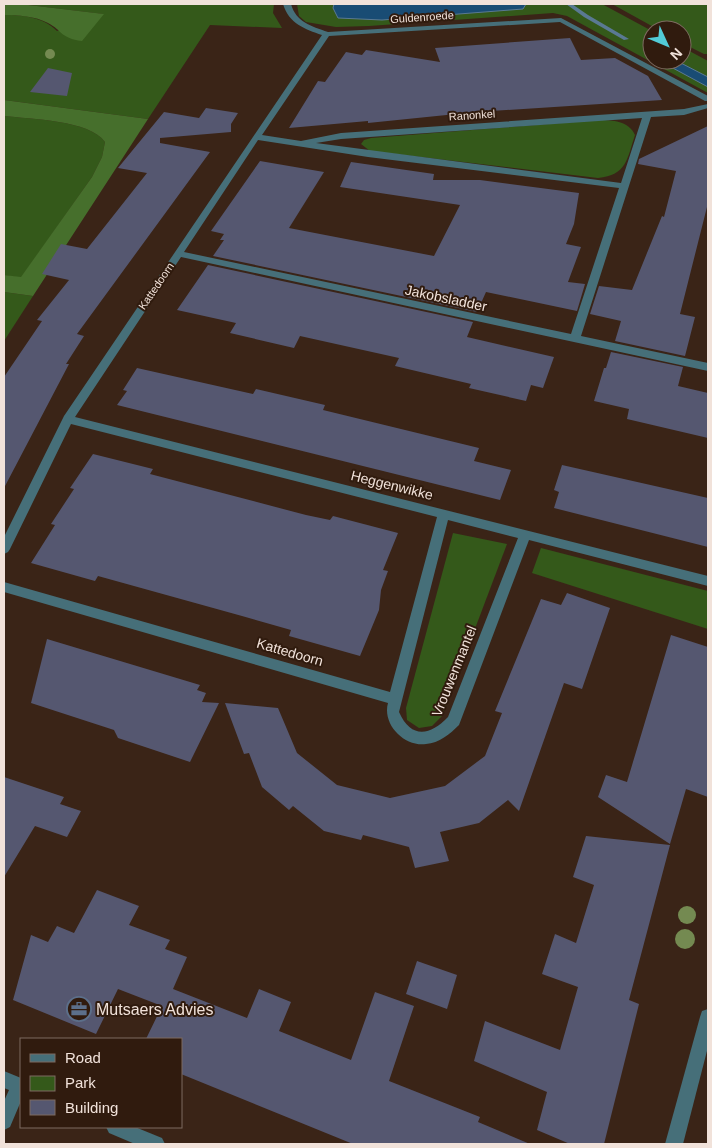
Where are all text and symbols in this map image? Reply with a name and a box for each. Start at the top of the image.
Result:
street label: Guldenroede [390,9,454,25]
north arrow [642,20,692,70]
text: N [667,45,686,63]
street label: Ranonkel [448,107,496,123]
street label: Kattedoorn [136,260,176,312]
street label: Jakobsladder [404,282,489,315]
street label: Heggenwikke [349,467,435,503]
street label: Vrouwenmantel [428,623,480,719]
street label: Kattedoorn [255,635,325,669]
office icon: Mutsaers Advies [66,996,92,1022]
place label: Mutsaers Advies [96,1001,213,1018]
legend [20,1038,182,1128]
text: Road [65,1049,101,1066]
text: Park [65,1074,96,1091]
text: Building [65,1099,118,1116]

